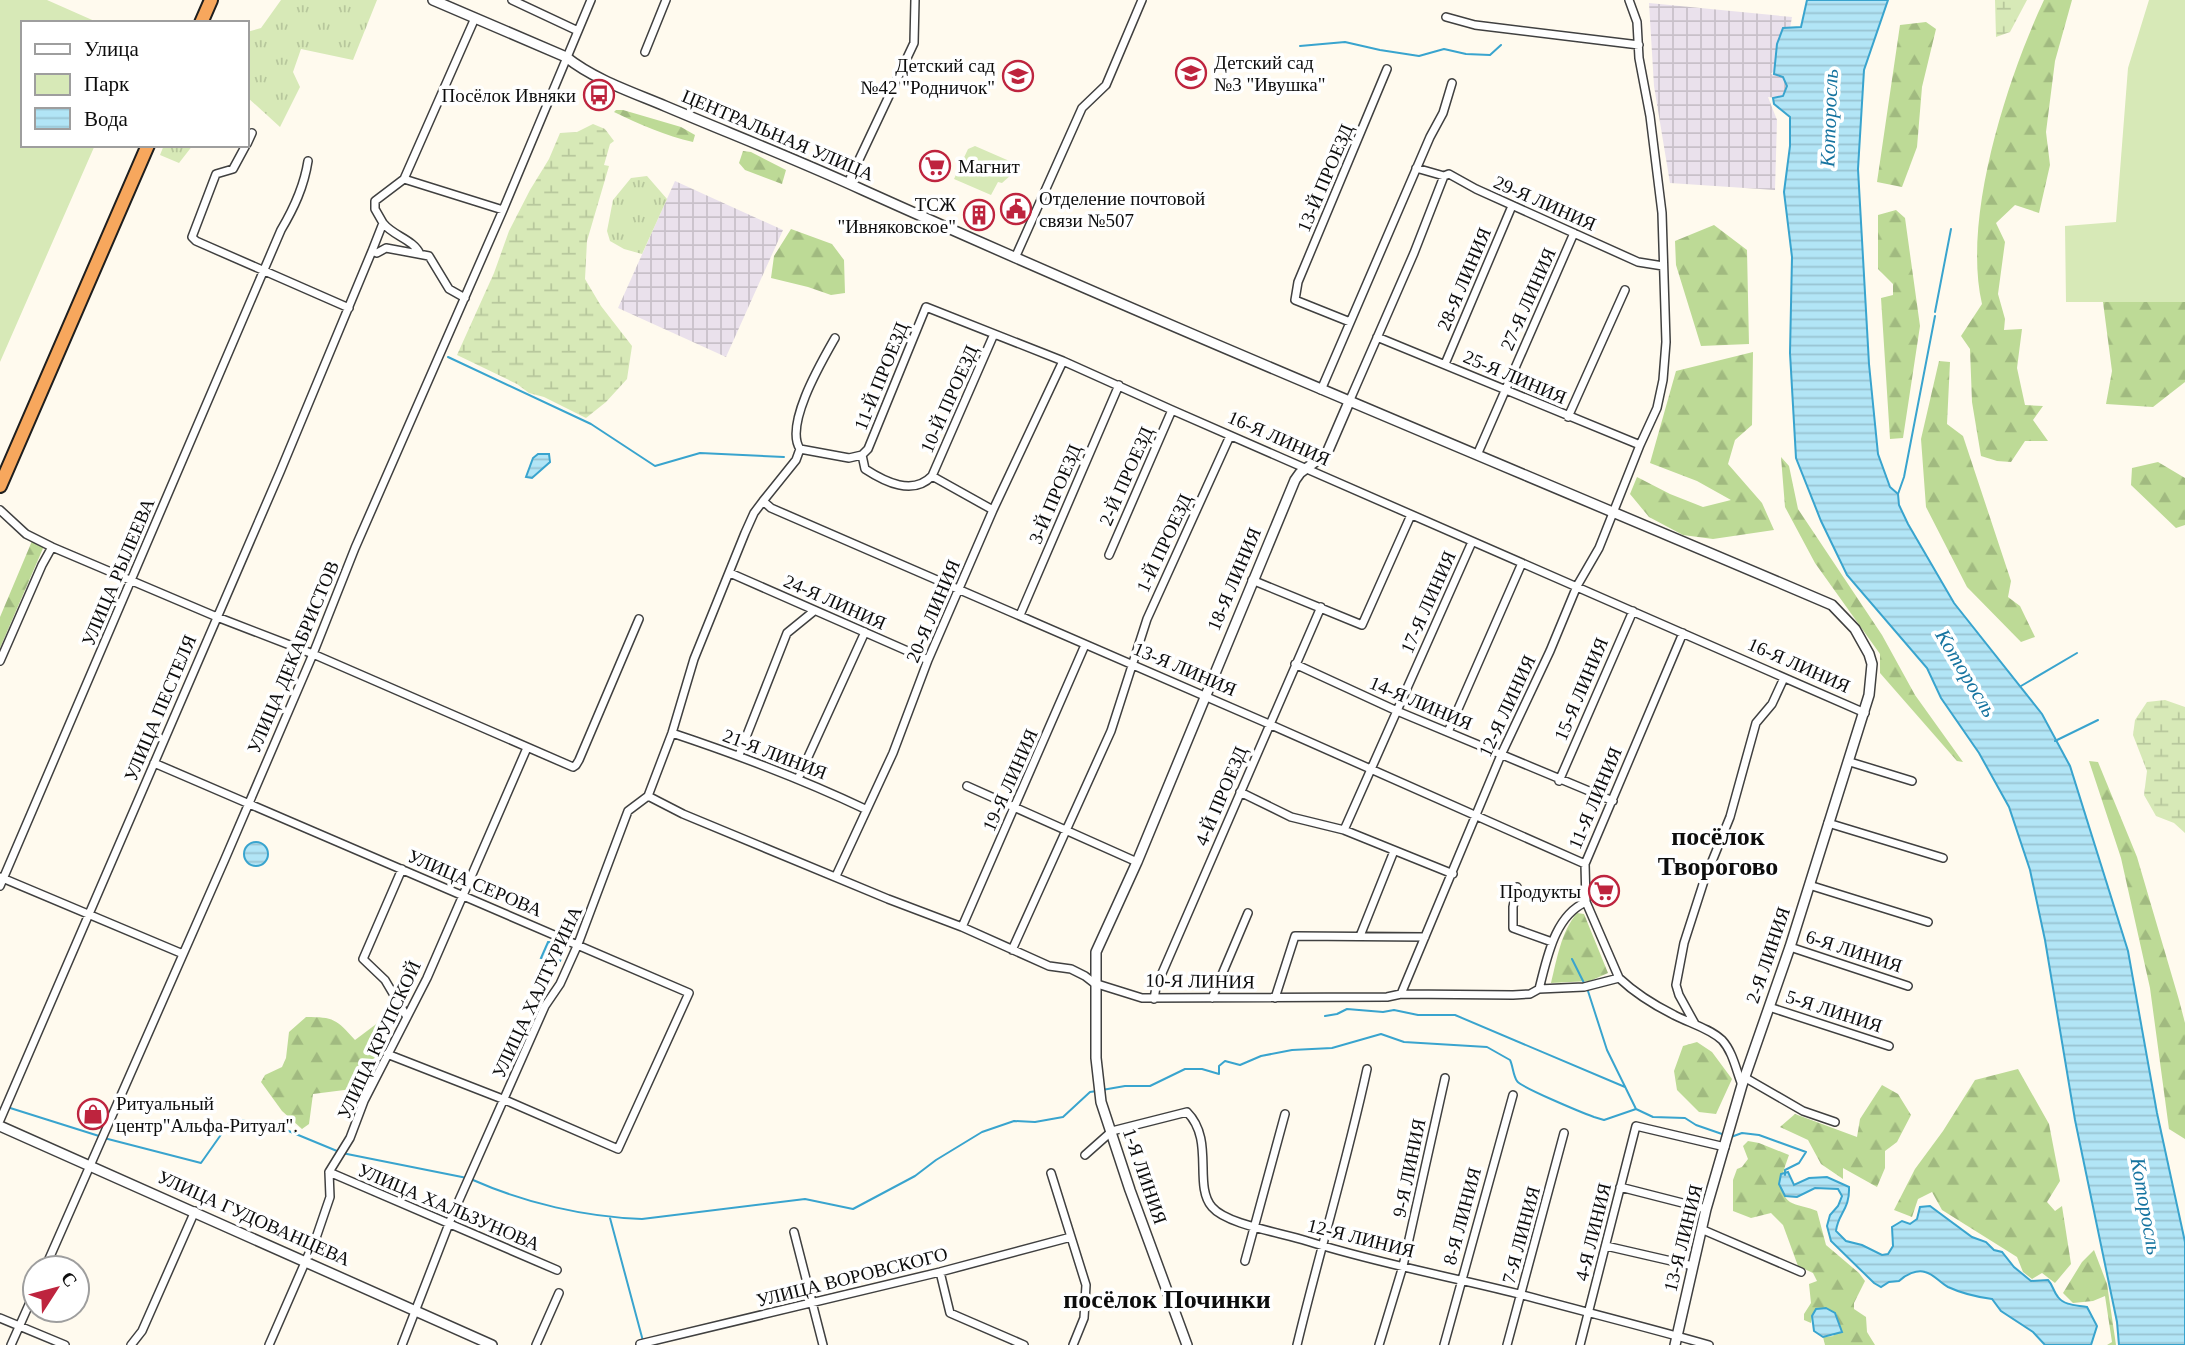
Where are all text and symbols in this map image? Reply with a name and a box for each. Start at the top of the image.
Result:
legend [21,21,248,147]
text: Улица [84,37,139,61]
place label: Детский сад №3 "Ивушка" [1214,52,1325,95]
place label: Детский сад №42 "Родничок" [860,55,995,98]
school or university icon: Детский сад №3 "Ивушка" [1174,56,1208,90]
school or university icon: Детский сад №42 "Родничок" [1001,59,1035,93]
water label: Которосль [1815,68,1843,169]
text: Парк [84,72,130,96]
bus stop icon: Посёлок Ивняки [582,78,616,112]
place label: Посёлок Ивняки [441,85,576,106]
street label: ЦЕНТРАЛЬНАЯ УЛИЦА [679,85,877,185]
text: Вода [84,107,129,131]
street label: 13-Й ПРОЕЗД [1293,121,1357,235]
supermarket icon: Магнит [918,149,952,183]
place label: Магнит [958,156,1020,177]
street label: 29-Я ЛИНИЯ [1491,171,1600,235]
place label: Отделение почтовой связи №507 [1039,188,1205,231]
public building icon: Отделение почтовой связи №507 [999,192,1033,226]
place label: ТСЖ "Ивняковское" [837,194,957,237]
building icon: ТСЖ "Ивняковское" [962,198,996,232]
street label: 28-Я ЛИНИЯ [1433,224,1495,333]
street label: 27-Я ЛИНИЯ [1496,244,1560,353]
street label: 11-Й ПРОЕЗД [850,319,912,433]
street label: 10-Й ПРОЕЗД [916,342,982,456]
street label: 25-Я ЛИНИЯ [1461,346,1570,408]
street label: 16-Я ЛИНИЯ [1225,406,1334,470]
street label: 2-Й ПРОЕЗД [1095,423,1157,529]
street label: 3-Й ПРОЕЗД [1025,441,1085,547]
street label: 1-Й ПРОЕЗД [1132,491,1196,595]
street label: УЛИЦА РЫЛЕЕВА [77,495,159,649]
street label: 18-Я ЛИНИЯ [1203,524,1265,633]
street label: 17-Я ЛИНИЯ [1396,547,1460,656]
street label: 20-Я ЛИНИЯ [902,556,964,665]
street label: УЛИЦА ДЕКАБРИСТОВ [243,558,343,756]
street label: 24-Я ЛИНИЯ [781,570,890,634]
water label: Которосль [1930,624,2002,721]
street label: УЛИЦА ПЕСТЕЛЯ [120,632,200,784]
street label: 16-Я ЛИНИЯ [1745,633,1854,697]
street label: 15-Я ЛИНИЯ [1550,634,1612,743]
street label: 13-Я ЛИНИЯ [1131,638,1240,700]
street label: 12-Я ЛИНИЯ [1474,652,1540,760]
street label: 14-Я ЛИНИЯ [1367,672,1476,734]
street label: 21-Я ЛИНИЯ [720,725,830,784]
street label: 19-Я ЛИНИЯ [978,725,1042,834]
street label: 4-Й ПРОЕЗД [1191,743,1251,849]
street label: 11-Я ЛИНИЯ [1564,744,1626,852]
district label: посёлок Творогово [1658,822,1778,881]
street label: УЛИЦА СЕРОВА [405,845,546,921]
supermarket icon: Продукты [1587,874,1621,908]
place label: Продукты [1500,881,1581,902]
street label: УЛИЦА ХАЛТУРИНА [488,902,586,1081]
street label: 2-Я ЛИНИЯ [1742,904,1794,1006]
street label: 6-Я ЛИНИЯ [1803,926,1905,977]
street label: УЛИЦА КРУПСКОЙ [333,957,425,1123]
street label: 10-Я ЛИНИЯ [1145,970,1255,992]
street label: 5-Я ЛИНИЯ [1783,986,1885,1037]
place label: Ритуальный центр"Альфа-Ритуал". [116,1093,298,1136]
shop icon: Ритуальный центр"Альфа-Ритуал". [76,1097,110,1131]
street label: 9-Я ЛИНИЯ [1388,1117,1430,1219]
street label: 1-Я ЛИНИЯ [1119,1125,1171,1227]
water label: Которосль [2125,1154,2166,1257]
street label: УЛИЦА ХАЛЬЗУНОВА [355,1159,543,1255]
street label: 8-Я ЛИНИЯ [1439,1165,1485,1267]
street label: УЛИЦА ГУДОВАНЦЕВА [154,1166,354,1270]
street label: 4-Я ЛИНИЯ [1571,1181,1615,1283]
street label: 13-Я ЛИНИЯ [1660,1182,1707,1294]
street label: 7-Я ЛИНИЯ [1498,1184,1544,1286]
street label: 12-Я ЛИНИЯ [1305,1215,1417,1262]
street label: УЛИЦА ВОРОВСКОГО [754,1243,950,1311]
north arrow [21,1254,91,1324]
text: С [57,1268,82,1291]
district label: посёлок Починки [1063,1285,1271,1314]

